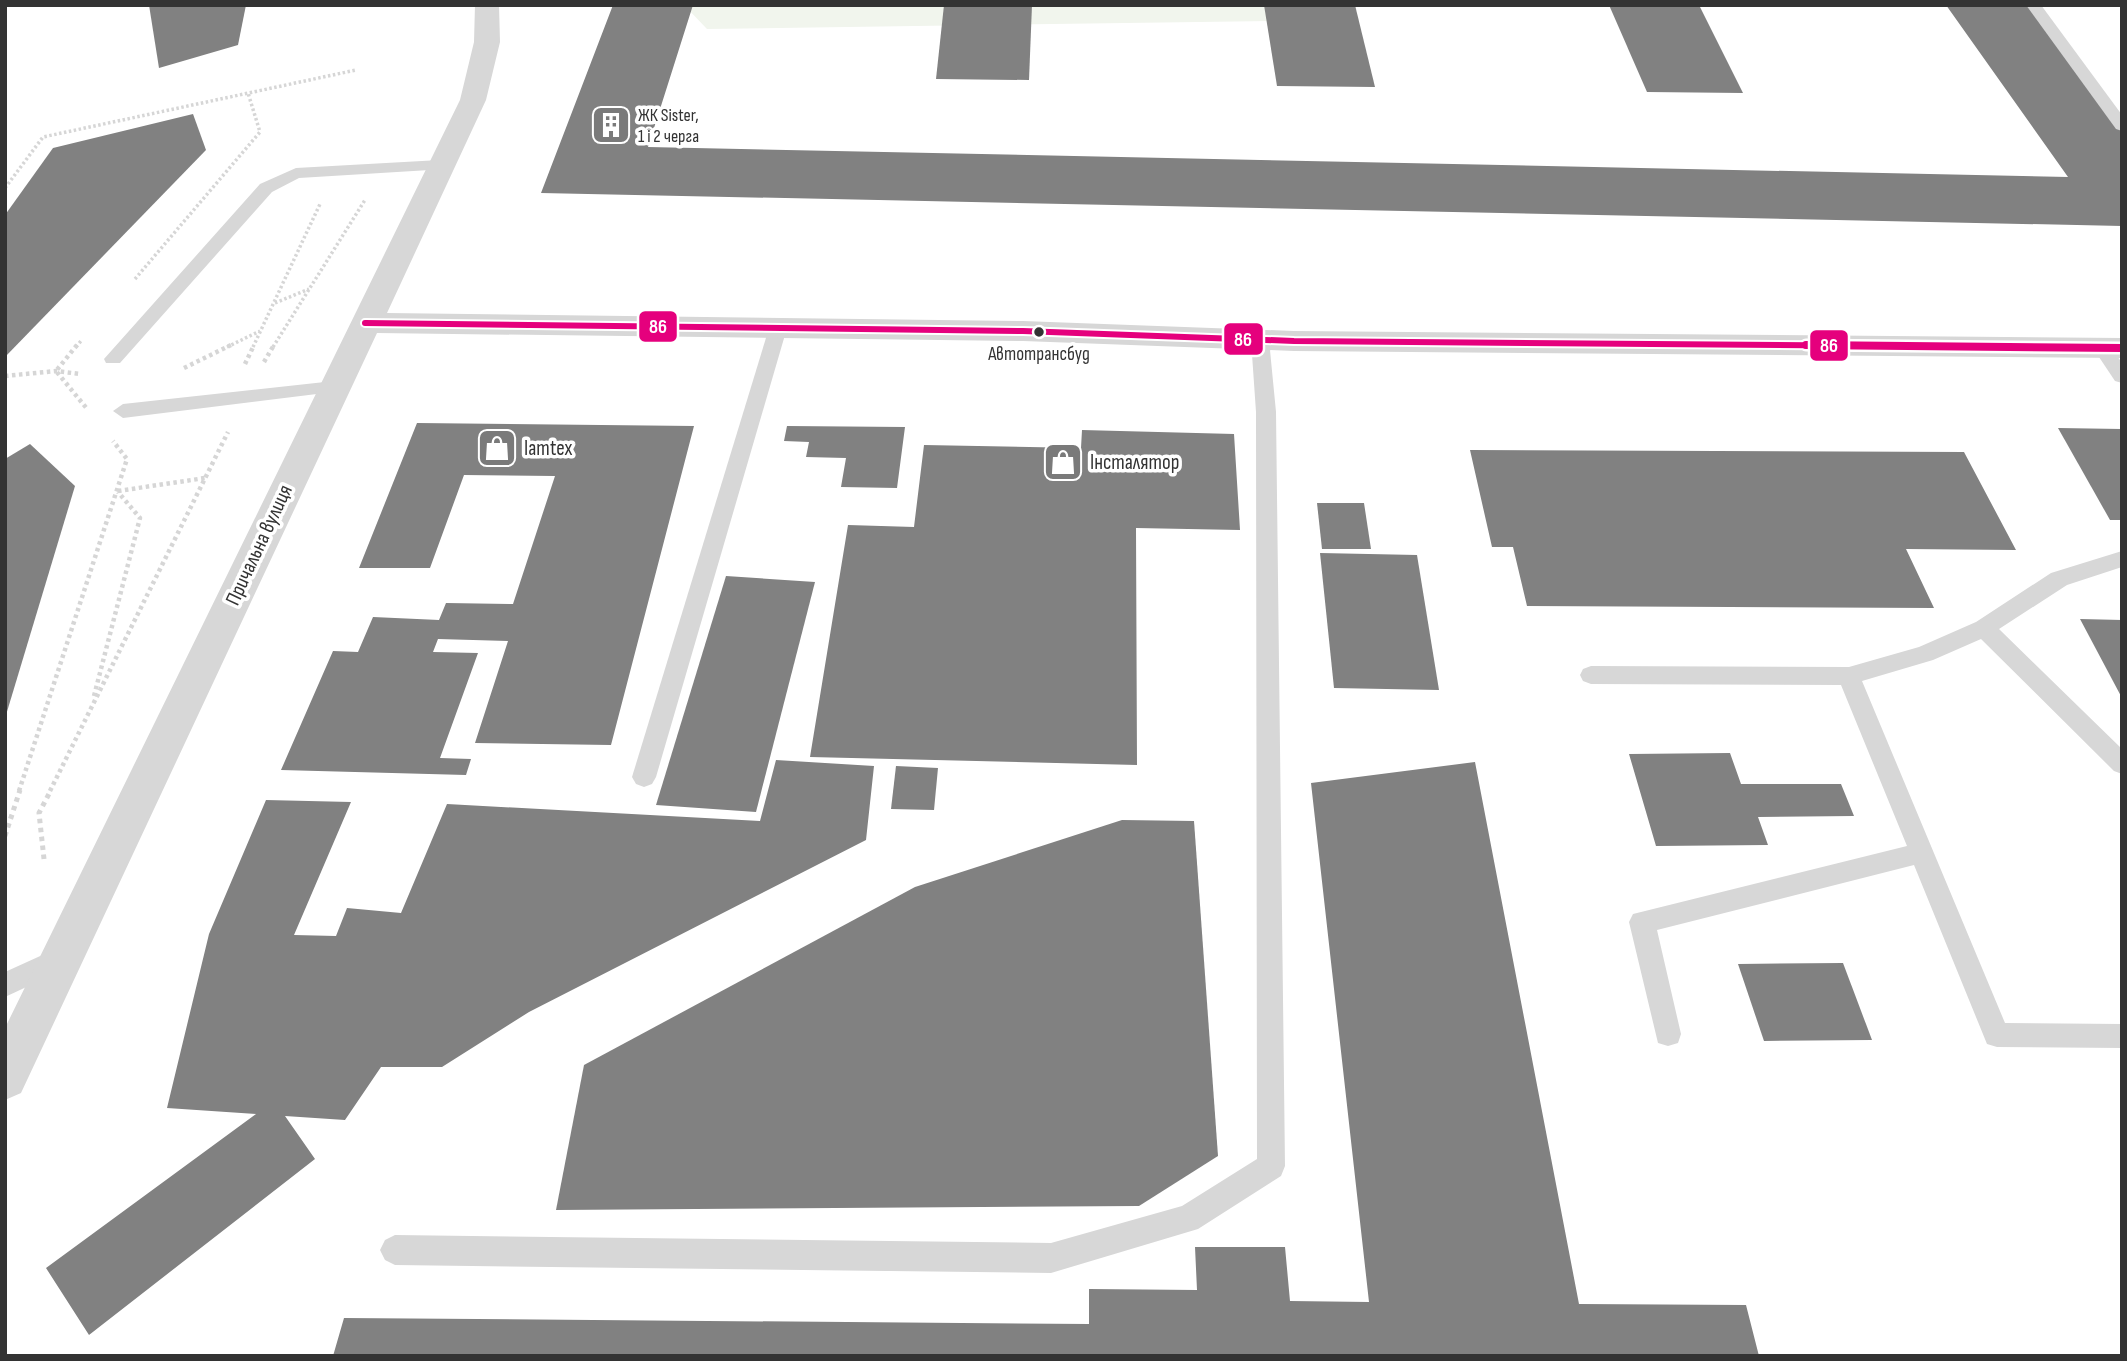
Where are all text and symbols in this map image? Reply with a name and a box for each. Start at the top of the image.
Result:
building icon: ЖК Sister, 1 і 2 черга [590,104,632,146]
place label: ЖК Sister, 1 і 2 черга [638,105,699,147]
line badge: 86 [638,310,678,343]
text: 86 [649,316,667,339]
line badge: 86 [1223,322,1264,356]
marker: Автотрансбуд [1032,325,1046,339]
text: 86 [1234,329,1252,352]
line badge: 86 [1809,329,1849,362]
text: 86 [1820,335,1838,358]
place label: Автотрансбуд [987,343,1090,366]
shop icon: Iamtex [476,427,518,469]
place label: Iamtex [524,436,572,461]
shop icon: Інсталятор [1042,441,1084,483]
place label: Інсталятор [1090,450,1179,475]
street label: Причальна вулиця [220,481,298,609]

